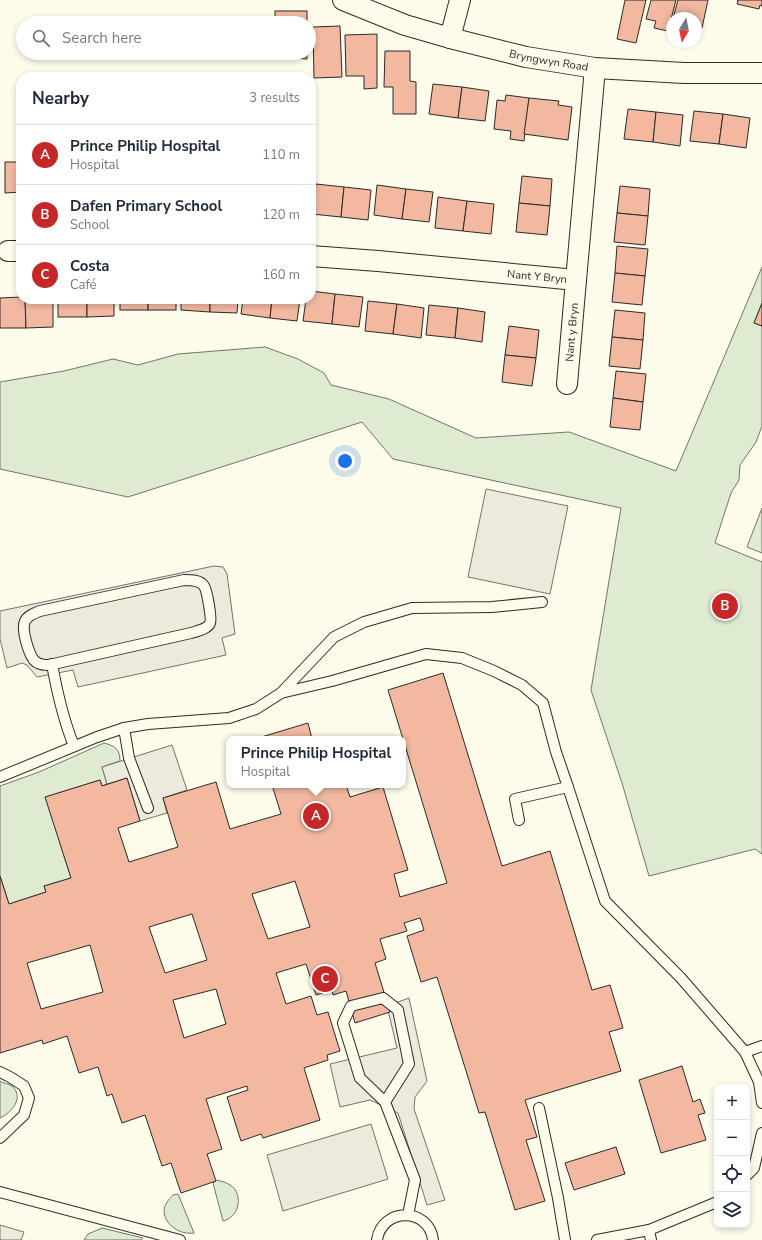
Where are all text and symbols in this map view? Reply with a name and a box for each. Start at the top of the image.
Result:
north arrow [666,12,702,48]
search box [16,16,316,60]
icon: search [30,27,52,49]
text: Search here [62,28,142,48]
street label: Bryngwyn Road [508,46,589,75]
text: Nearby [32,87,89,110]
text: 3 results [249,89,300,107]
text: Prince Philip Hospital [70,136,220,156]
text: A [40,146,50,164]
text: 110 m [262,146,300,164]
text: Hospital [70,156,119,174]
text: Dafen Primary School [70,196,222,216]
text: B [41,206,49,224]
text: 120 m [262,206,300,224]
text: School [70,216,110,234]
text: Costa [70,256,110,276]
text: C [41,266,49,284]
text: 160 m [262,266,300,284]
street label: Nant Y Bryn [506,266,568,287]
text: Café [70,276,97,294]
street label: Nant y Bryn [562,302,582,362]
your location [335,451,355,471]
pin: B [712,591,738,621]
popup [226,736,406,788]
text: Prince Philip Hospital [241,743,391,763]
text: Hospital [241,763,290,781]
pin: A [303,801,329,831]
pin: C [312,964,338,994]
map controls [714,1084,750,1228]
button: + [714,1084,750,1120]
button: − [714,1120,750,1156]
button: locate [714,1156,750,1192]
button: layers [714,1192,750,1228]

